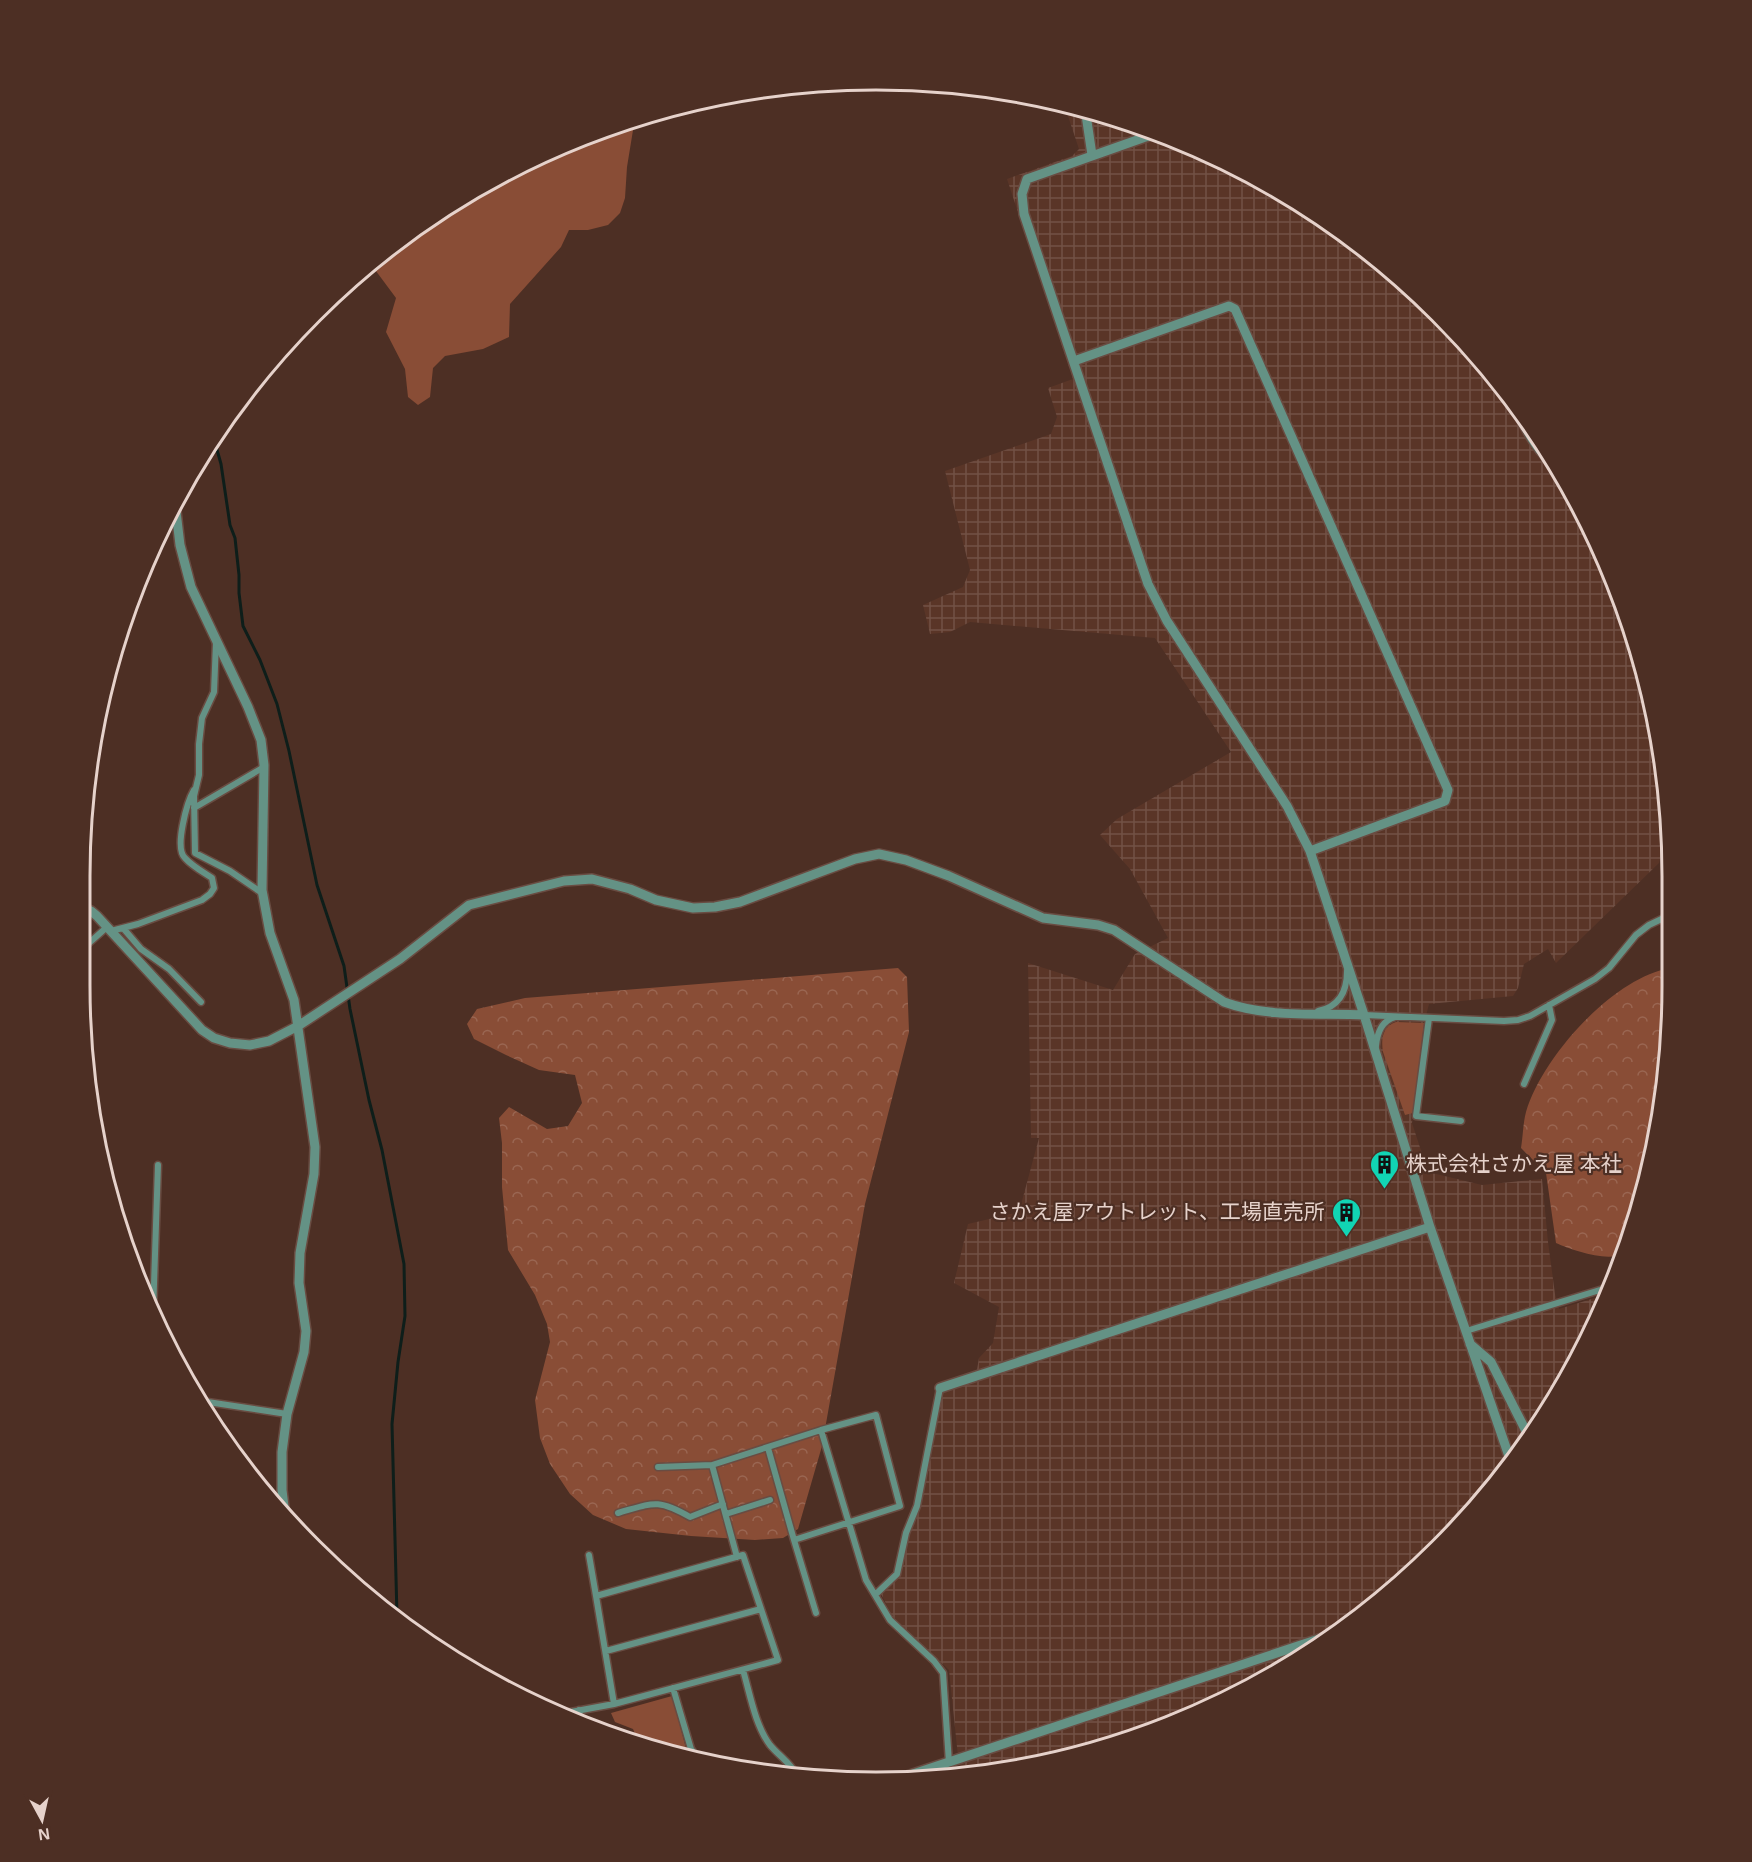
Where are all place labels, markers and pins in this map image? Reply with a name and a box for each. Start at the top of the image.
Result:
building icon: 株式会社さかえ屋 本社 [1369,1148,1401,1190]
place label: 株式会社さかえ屋 本社 [1406,1152,1622,1175]
building icon: さかえ屋アウトレット、工場直売所 [1330,1196,1362,1238]
place label: さかえ屋アウトレット、工場直売所 [989,1200,1325,1223]

